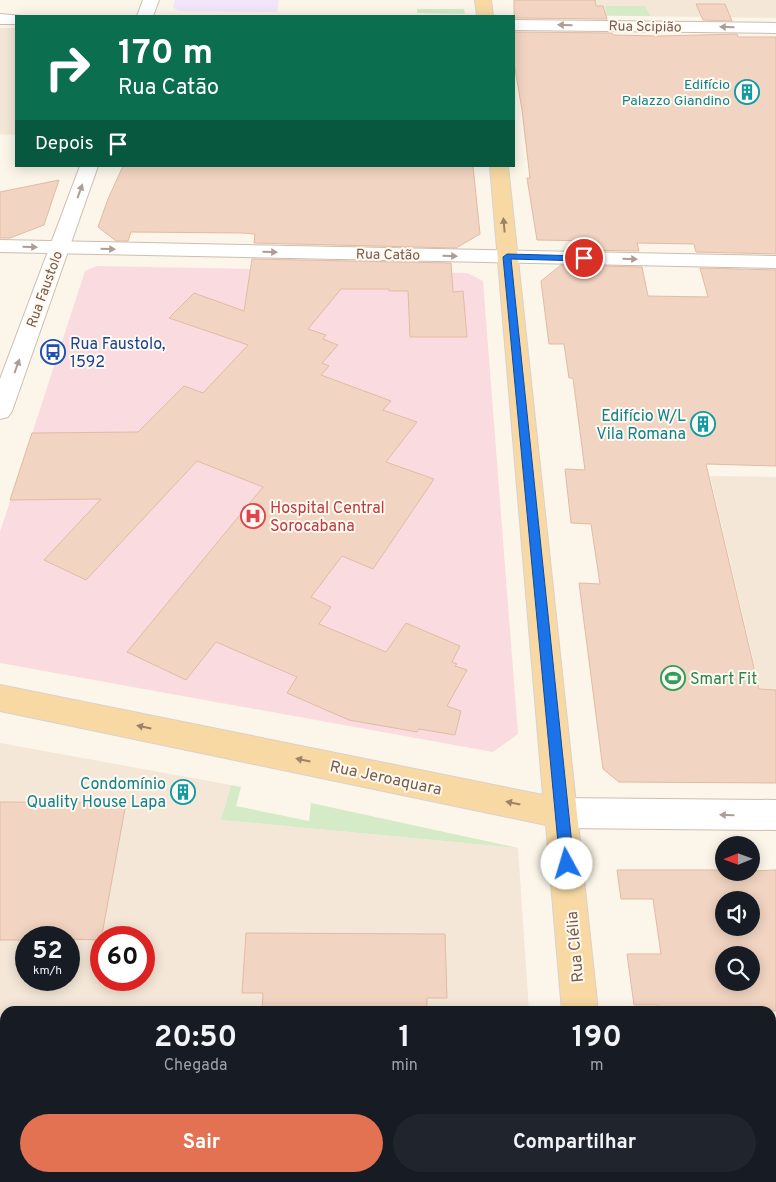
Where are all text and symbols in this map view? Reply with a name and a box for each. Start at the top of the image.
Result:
street label: Rua Scipião [608,18,682,37]
one-way arrow [557,21,573,29]
one-way arrow [719,23,735,31]
text: 170 m [118,32,213,76]
icon: right [35,35,100,100]
text: Rua Catão [118,75,219,102]
place label: Edifício Palazzo Giandino [622,77,730,110]
building icon: Edifício Palazzo Giandino [734,79,760,105]
icon: arrive [104,130,132,158]
text: Depois [35,132,94,156]
one-way arrow [77,183,84,198]
one-way arrow [500,216,508,232]
pin [563,237,605,279]
one-way arrow [22,243,38,251]
icon: arrive [570,244,598,272]
one-way arrow [100,245,116,253]
street label: Rua Catão [356,246,420,265]
one-way arrow [263,248,279,256]
street label: Rua Faustolo [24,249,67,330]
one-way arrow [443,252,459,260]
one-way arrow [623,255,639,263]
place label: Rua Faustolo, 1592 [70,335,165,373]
bus stop icon: Rua Faustolo, 1592 [40,339,66,365]
one-way arrow [14,358,21,373]
place label: Edifício W/L Vila Romana [596,407,686,445]
building icon: Edifício W/L Vila Romana [690,411,716,437]
place label: Hospital Central Sorocabana [270,499,385,537]
hospital icon: Hospital Central Sorocabana [240,503,266,529]
sports icon: Smart Fit [660,665,686,691]
place label: Smart Fit [690,670,757,690]
one-way arrow [136,723,151,731]
one-way arrow [295,756,310,764]
street label: Rua Jeroaquara [328,757,443,801]
place label: Condomínio Quality House Lapa [26,775,166,813]
building icon: Condomínio Quality House Lapa [170,779,196,805]
one-way arrow [505,799,521,807]
one-way arrow [719,811,735,819]
north arrow [715,836,760,881]
map controls [715,836,760,991]
position arrow [540,837,592,889]
button: sound [715,891,760,936]
street label: Rua Clélia [563,910,589,983]
speed limit sign: 60 [90,926,155,991]
text: 52 [32,936,63,968]
button: search [715,946,760,991]
text: km/h [33,963,62,979]
text: 20:50 [154,1020,237,1057]
text: 1 [399,1020,411,1057]
text: 190 [572,1020,622,1057]
text: Chegada [164,1056,227,1076]
text: min [391,1056,418,1076]
text: m [590,1056,604,1076]
button: Sair [20,1114,383,1172]
button: Compartilhar [393,1114,756,1172]

